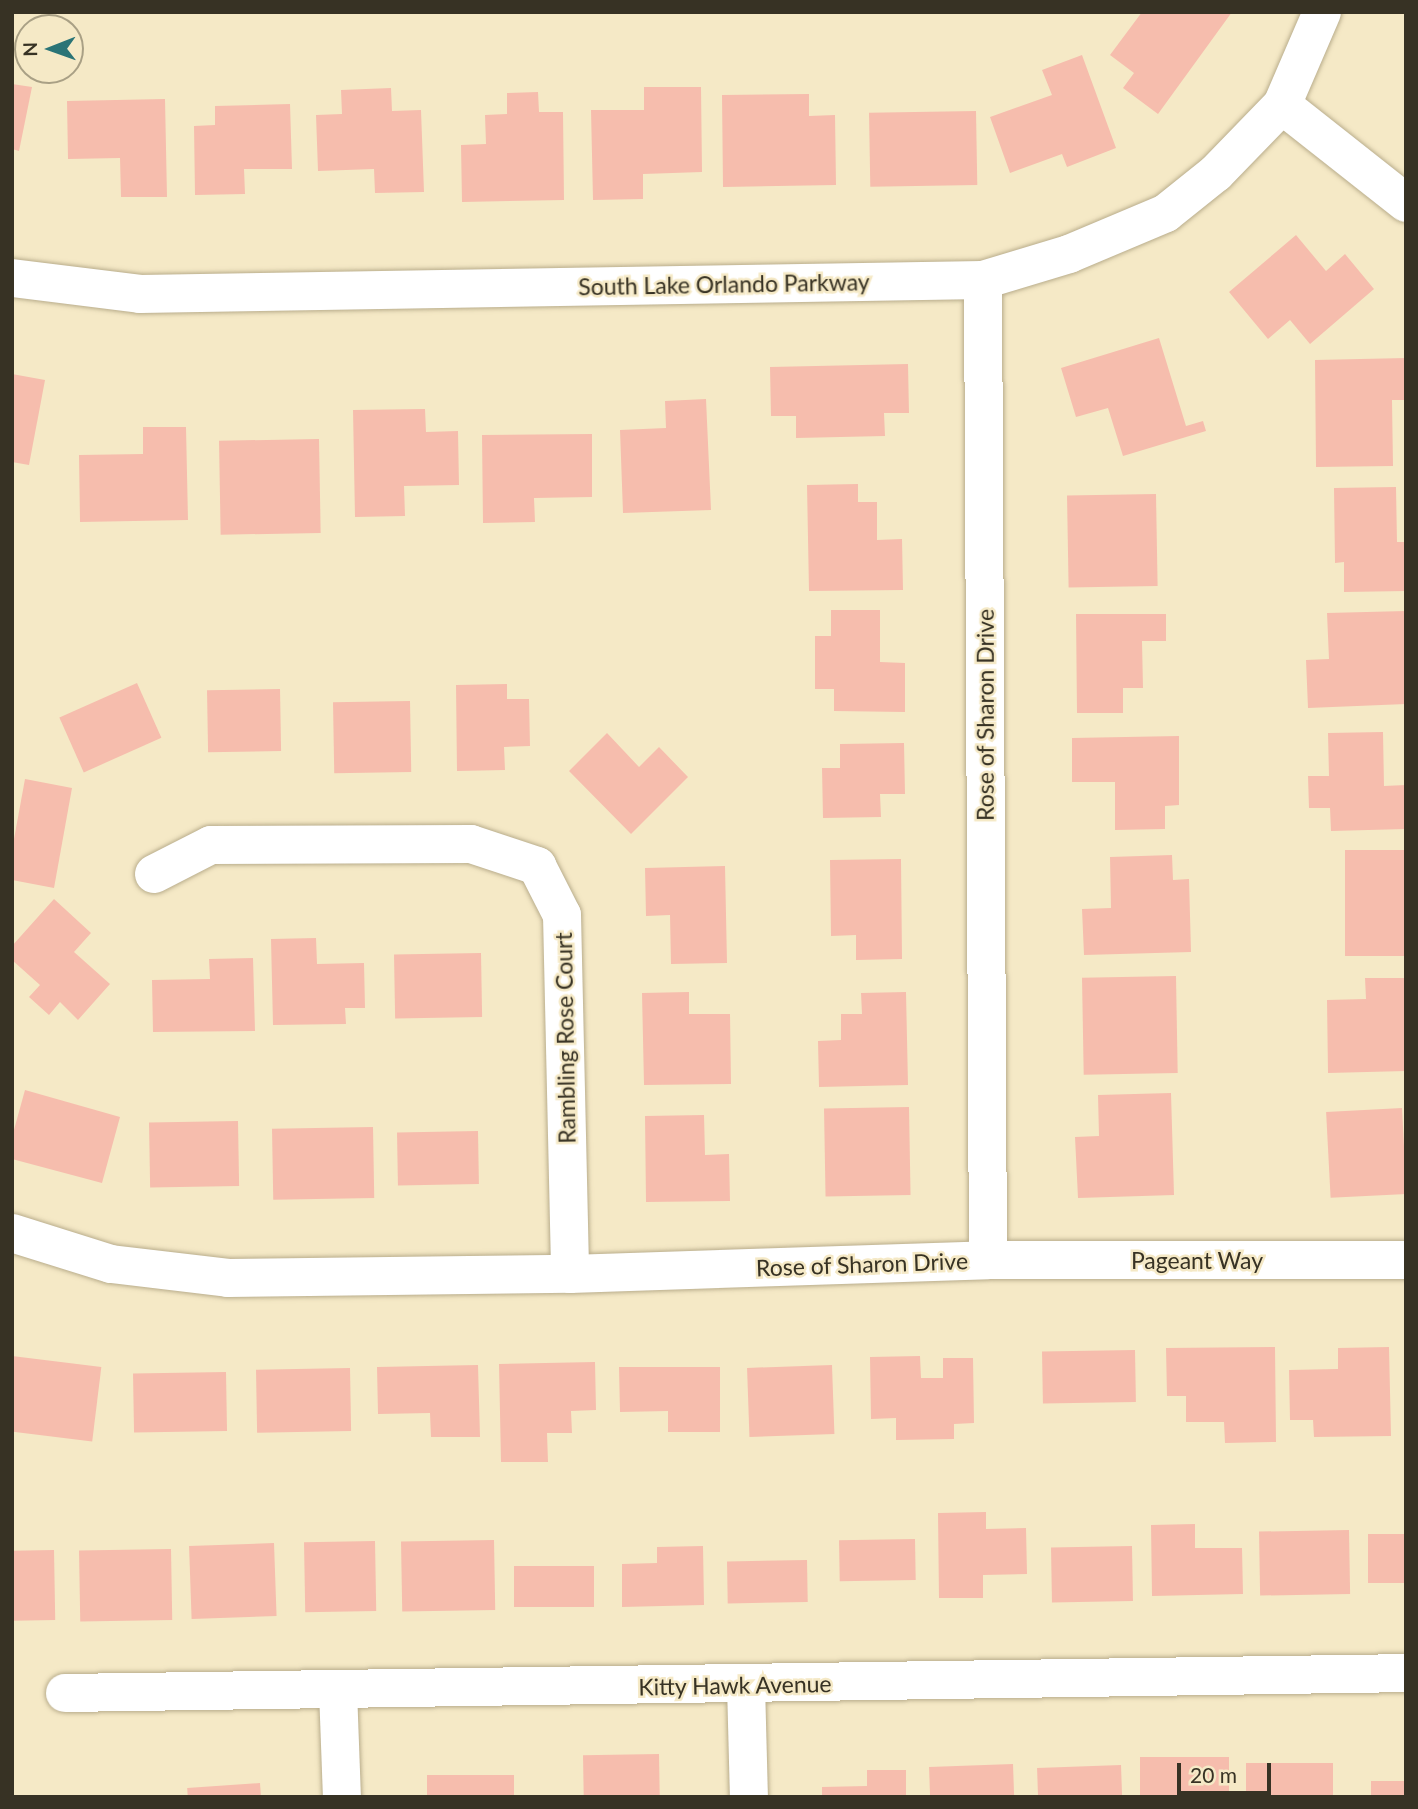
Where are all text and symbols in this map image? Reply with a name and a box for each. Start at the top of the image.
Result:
north arrow [14,14,84,84]
text: N [18,42,41,57]
street label: South Lake Orlando Parkway [578,268,870,300]
street label: Rose of Sharon Drive [971,609,999,821]
street label: Rambling Rose Court [549,932,581,1144]
street label: Pageant Way [1131,1246,1263,1274]
street label: Rose of Sharon Drive [755,1247,969,1281]
street label: Kitty Hawk Avenue [637,1670,833,1700]
scale bar [1180,1750,1274,1794]
text: 20 m [1190,1762,1237,1787]

